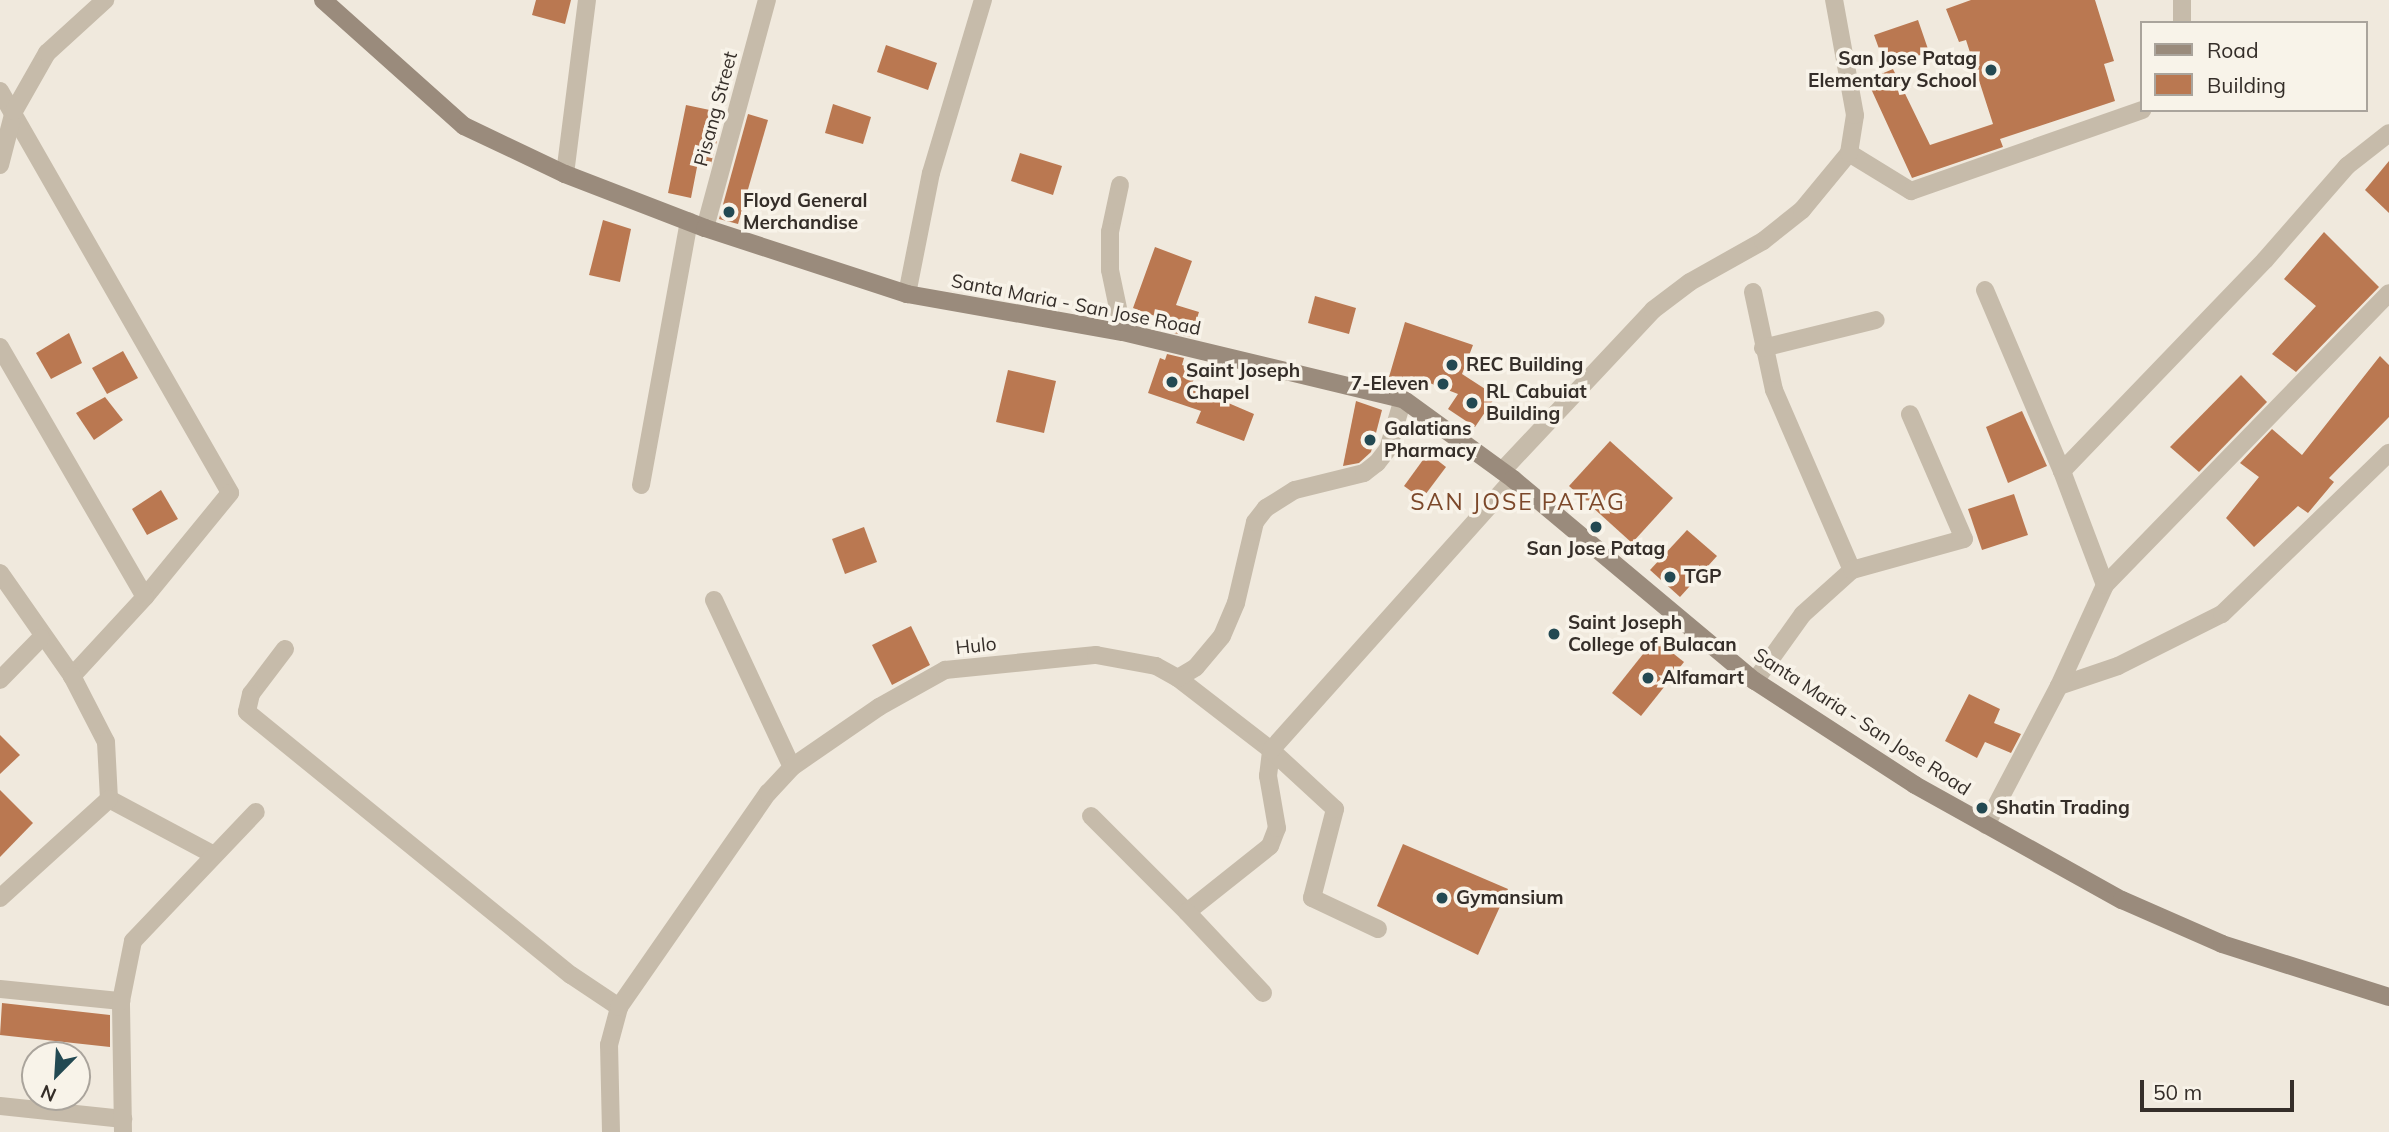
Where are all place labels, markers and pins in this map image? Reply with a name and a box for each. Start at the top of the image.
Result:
place label: San Jose Patag Elementary School [1808,48,1977,92]
marker: San Jose Patag Elementary School [1983,62,1999,78]
place label: Floyd General Merchandise [743,190,867,234]
marker: Floyd General Merchandise [721,204,737,220]
place label: REC Building [1466,354,1583,376]
marker: REC Building [1444,357,1460,373]
place label: Saint Joseph Chapel [1186,360,1300,404]
place label: 7-Eleven [1351,373,1429,395]
marker: Saint Joseph Chapel [1164,374,1180,390]
marker: 7-Eleven [1435,376,1451,392]
place label: RL Cabuiat Building [1486,381,1587,425]
marker: RL Cabuiat Building [1464,395,1480,411]
place label: Galatians Pharmacy [1384,418,1476,462]
marker: Galatians Pharmacy [1362,432,1378,448]
marker: San Jose Patag [1588,519,1604,535]
place label: San Jose Patag [1527,538,1665,560]
place label: TGP [1684,566,1722,588]
marker: TGP [1662,569,1678,585]
place label: Saint Joseph College of Bulacan [1568,612,1737,656]
marker: Saint Joseph College of Bulacan [1546,626,1562,642]
place label: Alfamart [1662,667,1744,689]
marker: Alfamart [1640,670,1656,686]
place label: Shatin Trading [1996,797,2130,819]
marker: Shatin Trading [1974,800,1990,816]
place label: Gymansium [1456,887,1564,909]
marker: Gymansium [1434,890,1450,906]

